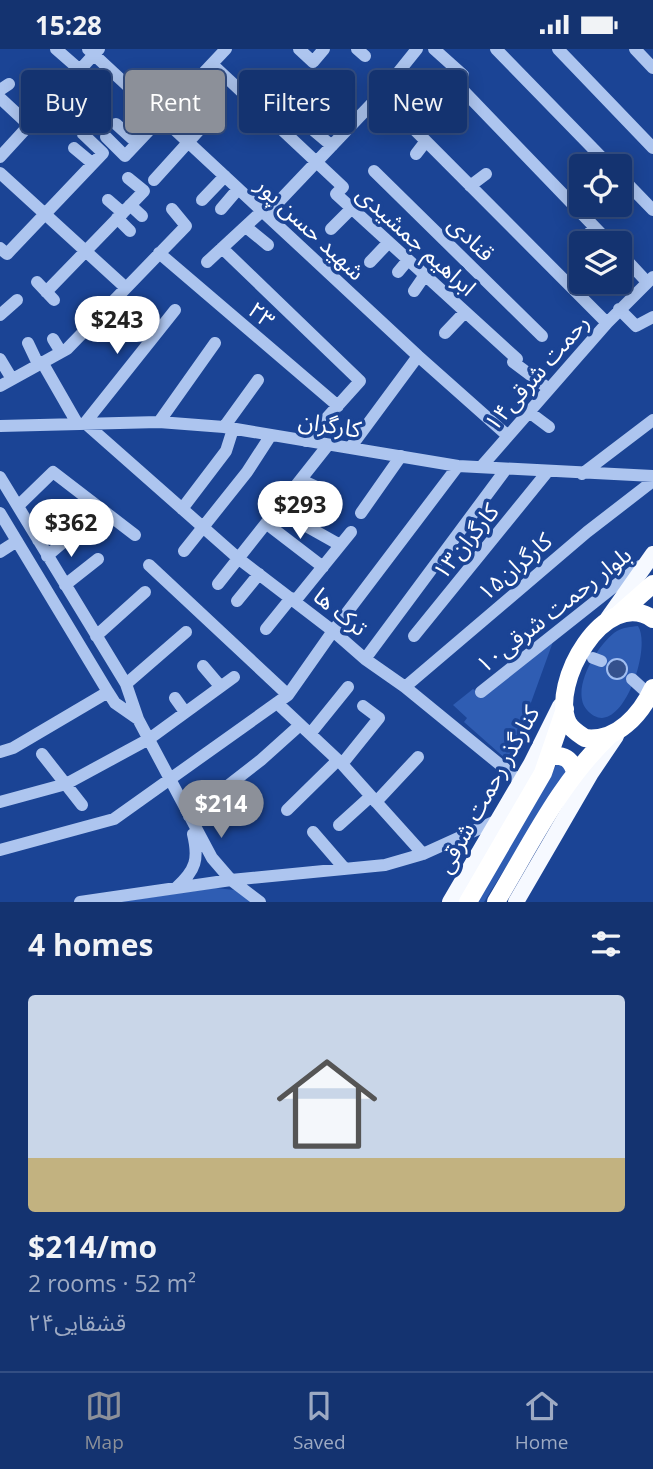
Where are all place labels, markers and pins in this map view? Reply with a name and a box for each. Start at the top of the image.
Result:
pin: $243 [76,296,158,356]
pin: $293 [259,482,341,541]
pin: $362 [30,499,112,559]
pin: $214 [180,781,262,840]

